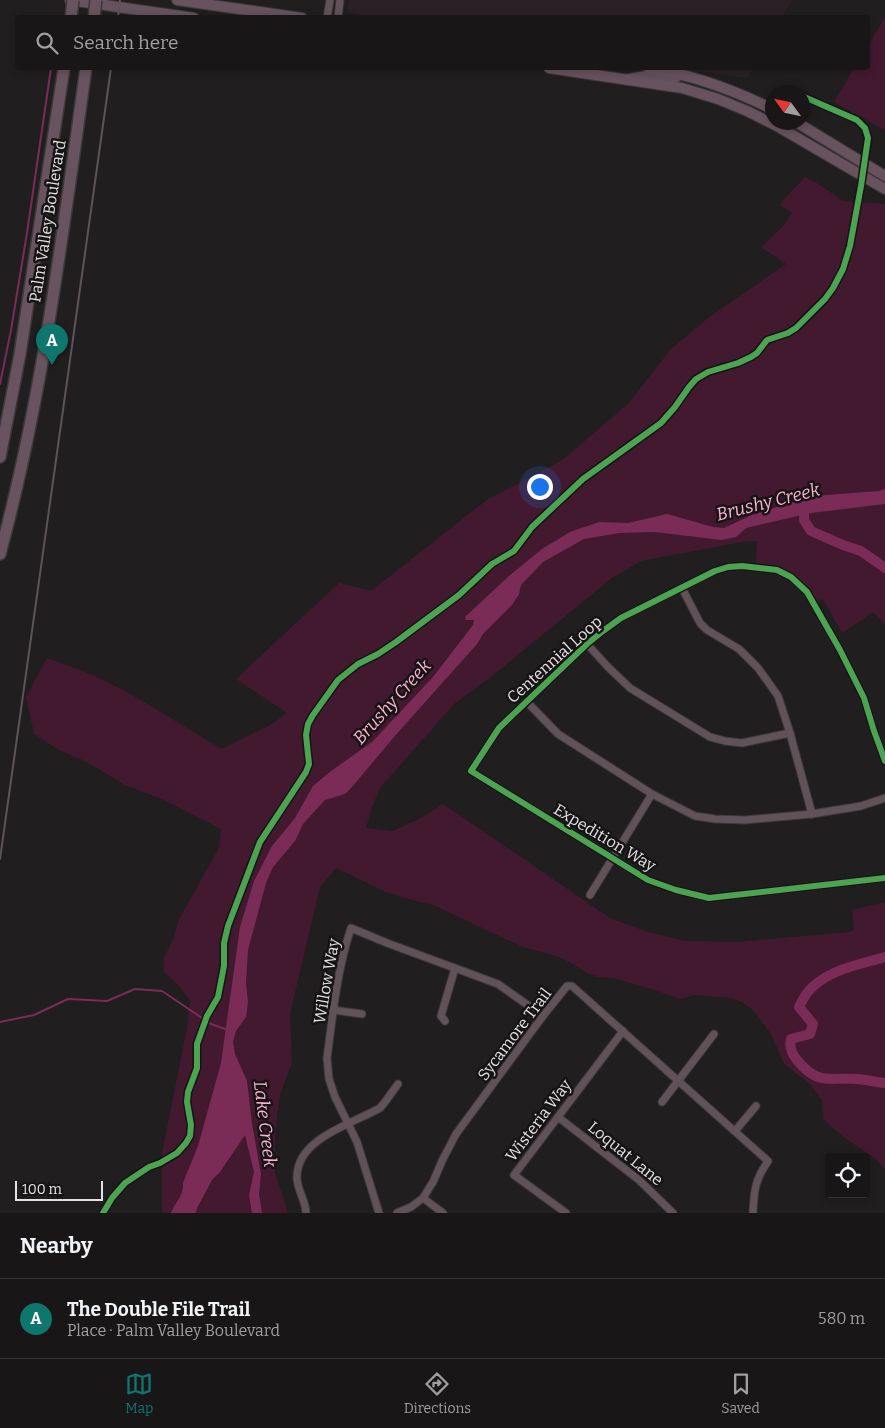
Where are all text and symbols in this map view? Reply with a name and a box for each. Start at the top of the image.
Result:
search box [15,15,870,70]
icon: search [33,29,61,57]
text: Search here [73,31,178,54]
north arrow [765,85,810,130]
street label: Palm Valley Boulevard [25,138,70,304]
pin: A [36,324,68,365]
your location [527,474,553,500]
water label: Brushy Creek [714,478,822,526]
street label: Centennial Loop [503,612,606,707]
water label: Brushy Creek [348,655,436,749]
street label: Expedition Way [550,800,660,876]
street label: Willow Way [310,936,343,1025]
street label: Sycamore Trail [474,984,556,1084]
street label: Wisteria Way [501,1075,576,1165]
water label: Lake Creek [249,1079,281,1169]
street label: Loquat Lane [584,1117,667,1189]
map controls [825,1153,870,1198]
button: locate [825,1153,870,1198]
scale bar [15,1178,102,1201]
text: 100 m [22,1181,62,1198]
text: Nearby [20,1233,93,1259]
text: The Double File Trail [67,1298,250,1321]
text: A [30,1309,42,1328]
text: 580 m [818,1309,865,1328]
text: Place · Palm Valley Boulevard [67,1321,280,1340]
tab: Map [125,1370,153,1417]
tab: Directions [404,1370,471,1417]
tab: Saved [721,1370,760,1417]

